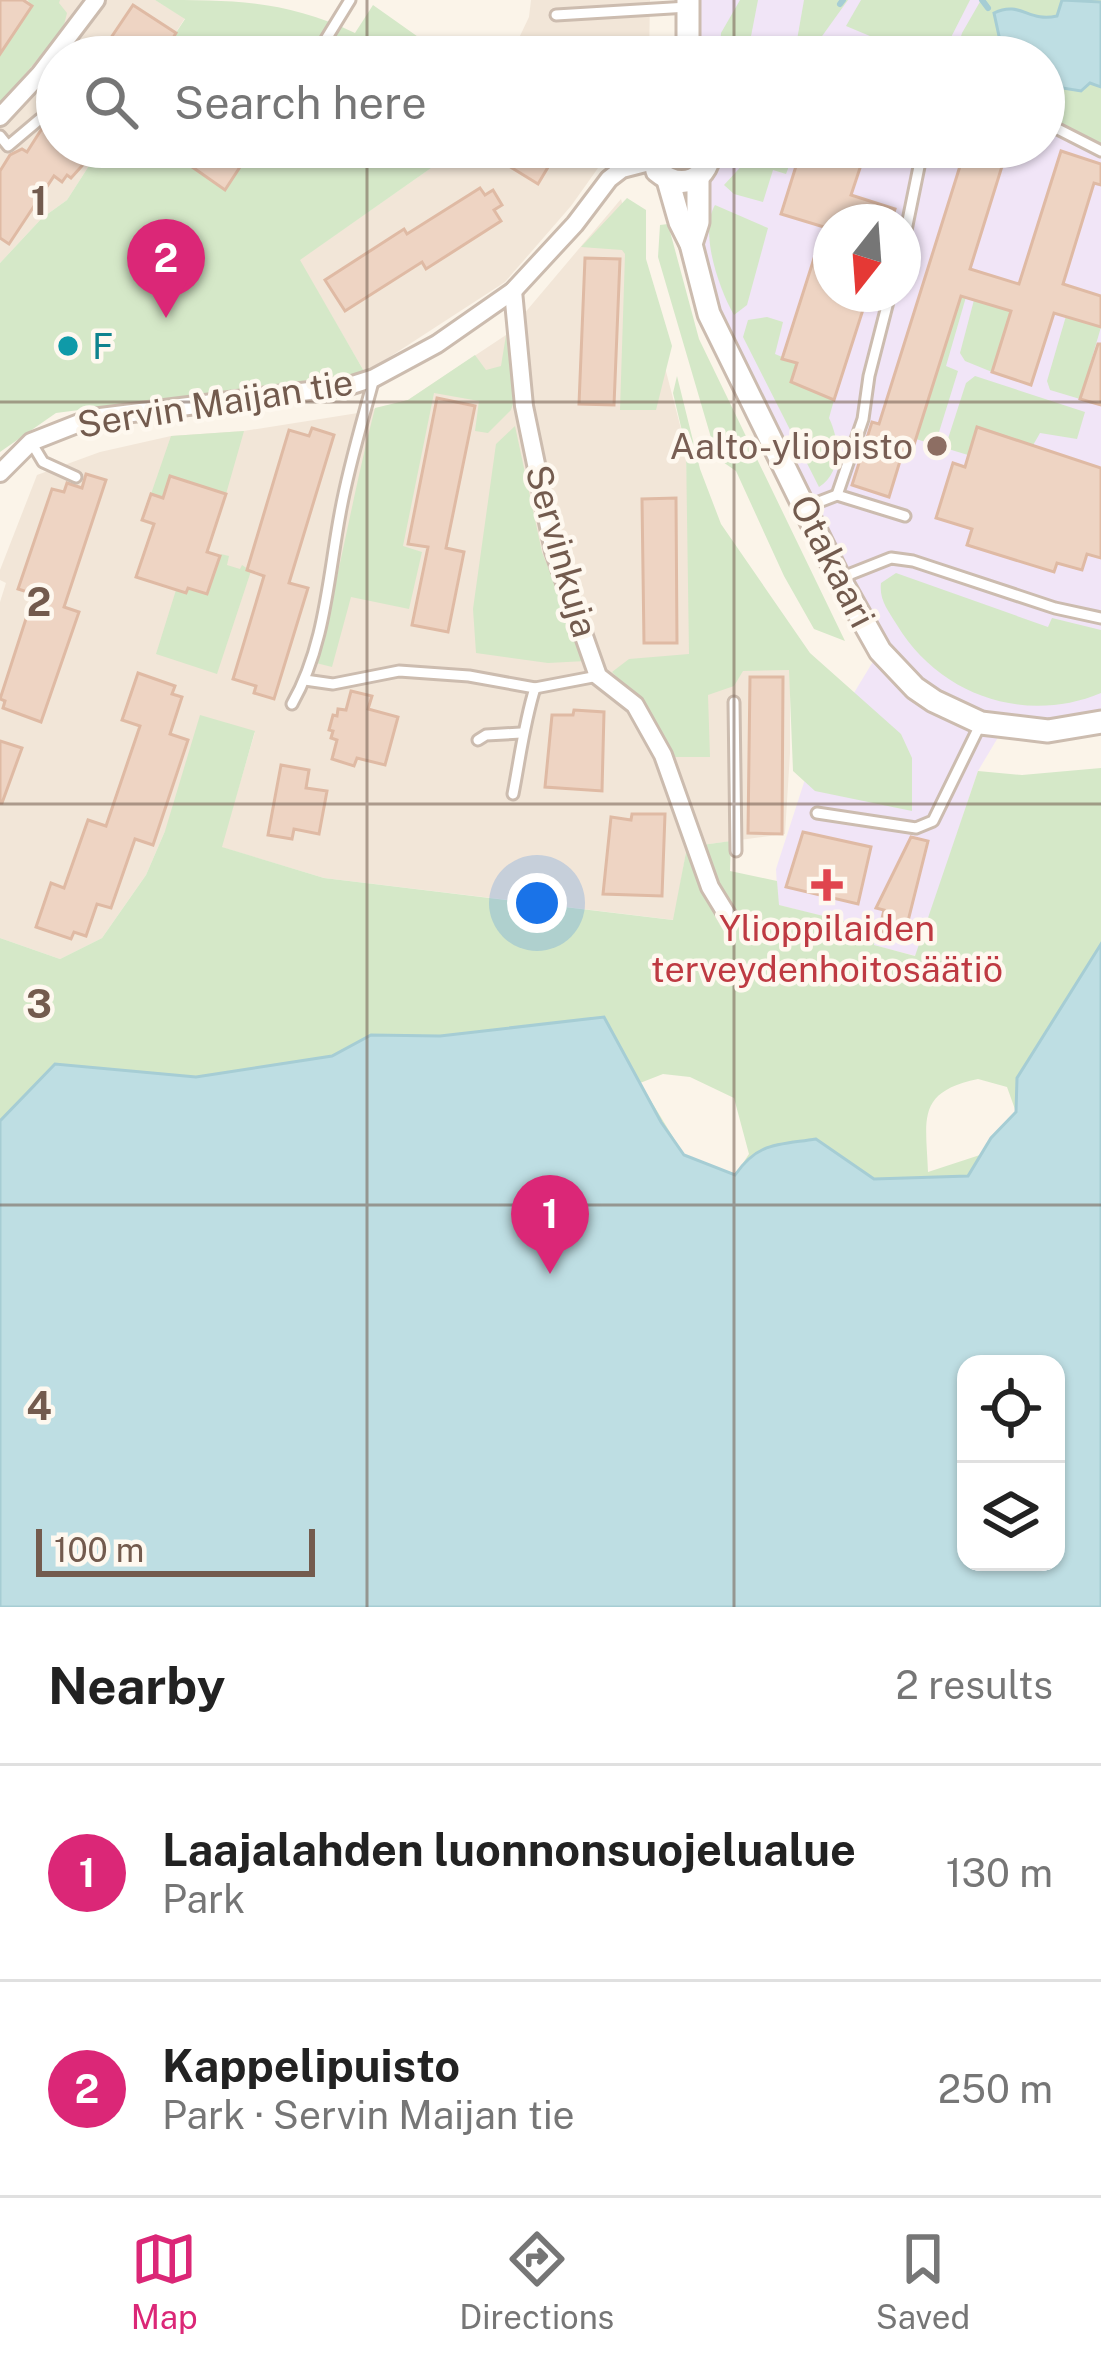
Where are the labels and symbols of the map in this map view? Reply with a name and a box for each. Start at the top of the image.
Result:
text: 1 [31,178,47,224]
north arrow [813,204,921,312]
pin: 2 [127,219,205,318]
place label: F [92,325,113,367]
marker: F [55,333,81,359]
street label: Servin Maijan tie [74,360,356,446]
place label: Aalto-yliopisto [669,425,913,467]
marker: Aalto-yliopisto [924,433,950,459]
street label: Servinkuja [517,460,607,642]
street label: Otakaari [782,488,884,634]
text: 2 [27,579,51,625]
marker: Ylioppilaiden terveydenhoitosäätiö [811,869,843,901]
your location [507,873,567,933]
place label: Ylioppilaiden terveydenhoitosäätiö [651,907,1003,990]
text: 3 [26,981,52,1027]
pin: 1 [511,1175,589,1274]
text: 4 [26,1383,52,1429]
scale bar [36,1523,315,1576]

